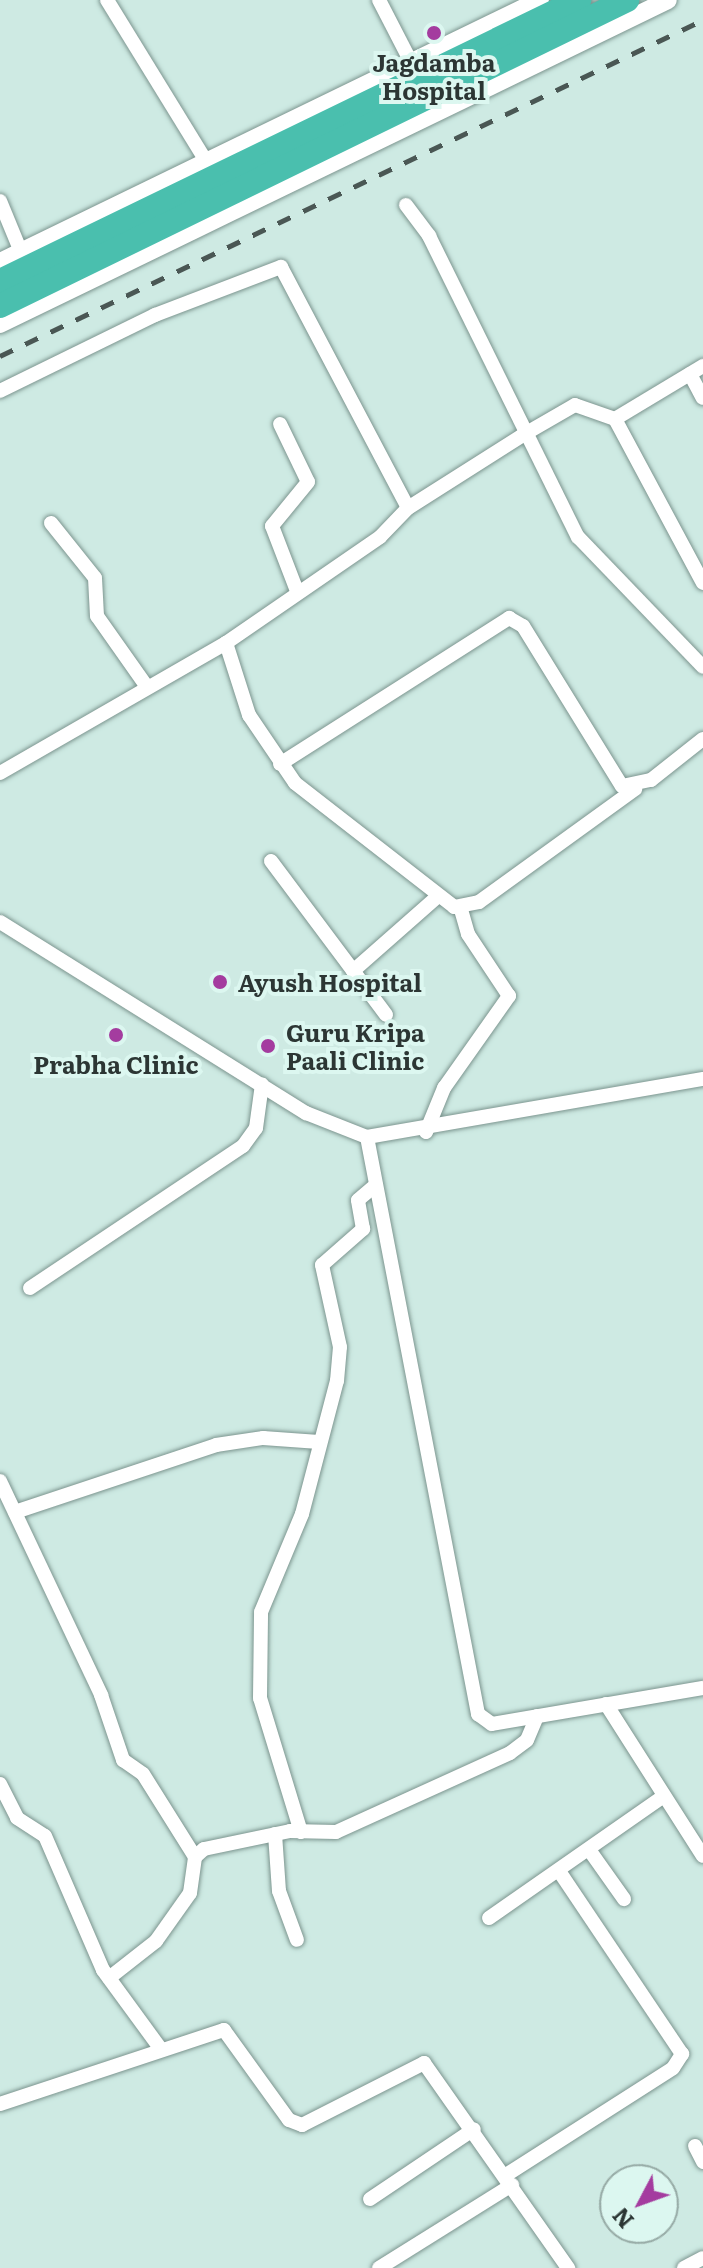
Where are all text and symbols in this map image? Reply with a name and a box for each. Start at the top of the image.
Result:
marker: Jagdamba Hospital [423,22,445,44]
place label: Jagdamba Hospital [372,48,496,104]
place label: Ayush Hospital [238,968,422,996]
marker: Ayush Hospital [209,971,231,993]
place label: Guru Kripa Paali Clinic [286,1018,425,1074]
marker: Prabha Clinic [105,1024,127,1046]
marker: Guru Kripa Paali Clinic [257,1035,279,1057]
place label: Prabha Clinic [33,1050,199,1078]
north arrow [599,2164,679,2244]
text: N [604,2201,641,2237]

